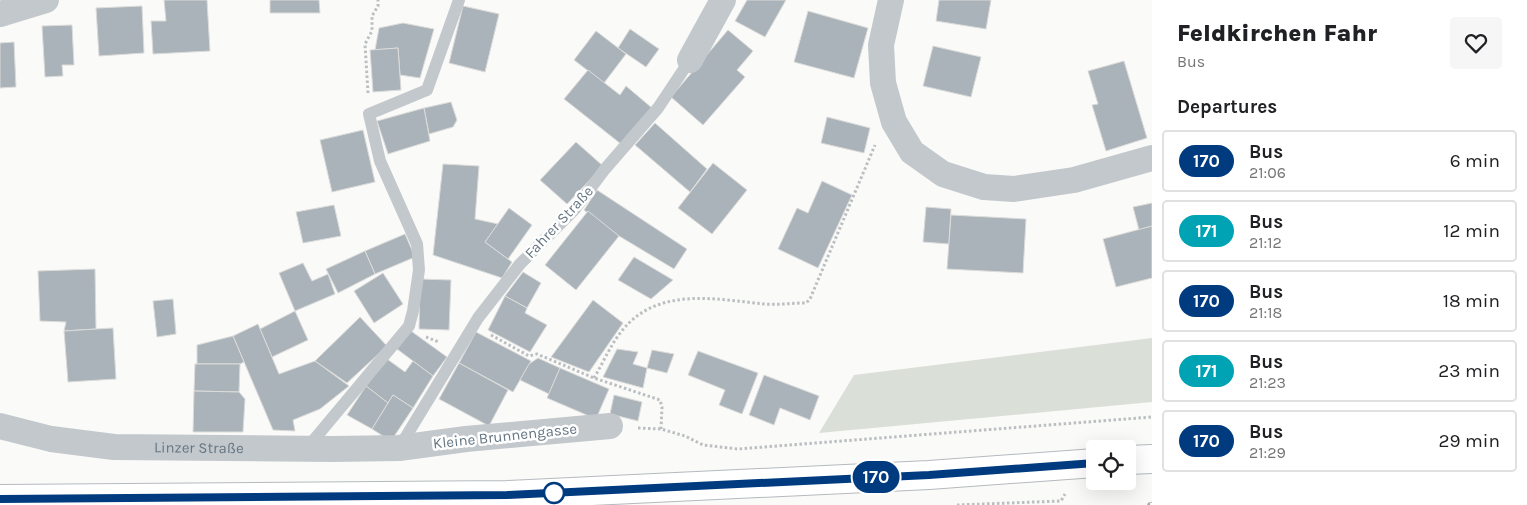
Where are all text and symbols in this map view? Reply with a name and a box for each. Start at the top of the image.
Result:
button: heart [1450,17,1502,69]
text: Feldkirchen Fahr [1177,19,1377,47]
text: Bus [1177,52,1205,71]
text: Departures [1177,96,1277,118]
text: Bus [1249,141,1283,163]
text: 170 [1193,150,1220,172]
text: 6 min [1450,150,1500,172]
text: 21:06 [1249,163,1286,182]
street label: Fahrer Straße [521,182,597,262]
text: Bus [1249,211,1283,233]
text: 171 [1196,220,1217,242]
text: 12 min [1443,220,1500,242]
text: 21:12 [1249,233,1282,252]
text: Bus [1249,281,1283,303]
text: 170 [1193,290,1220,312]
text: 18 min [1443,290,1500,312]
text: 21:18 [1249,303,1282,322]
text: Bus [1249,351,1283,373]
text: 171 [1196,360,1217,382]
text: 23 min [1438,360,1500,382]
text: 21:23 [1249,373,1286,392]
street label: Kleine Brunnengasse [432,419,578,453]
text: Bus [1249,421,1283,443]
text: 170 [1193,430,1220,452]
text: 29 min [1439,430,1500,452]
street label: Linzer Straße [154,438,244,457]
map controls [1086,440,1136,490]
button: locate [1086,440,1136,490]
text: 21:29 [1249,443,1286,462]
line badge: 170 [847,461,905,493]
text: 170 [863,466,889,488]
unlabelled marker [543,482,565,504]

